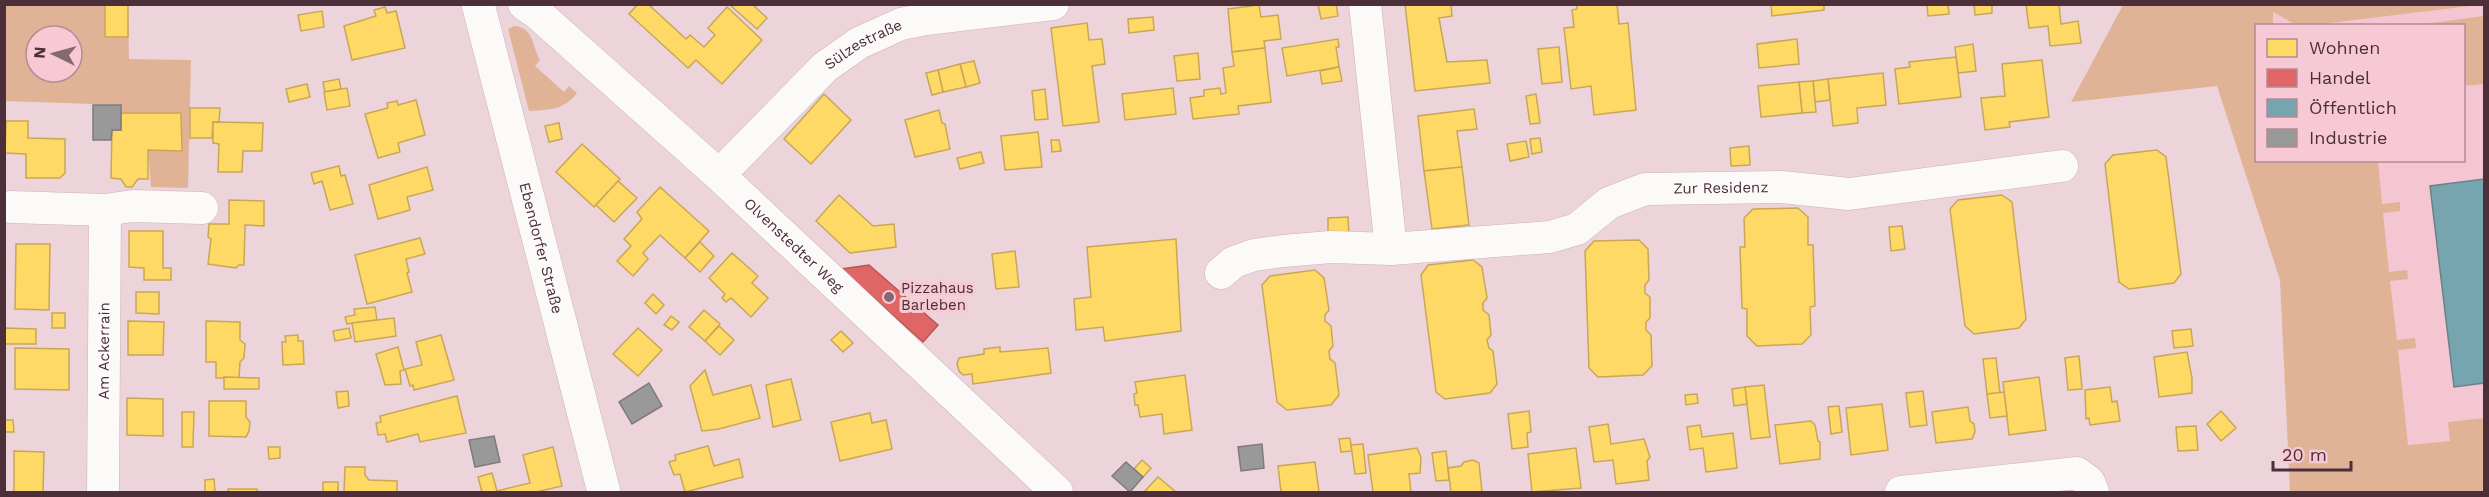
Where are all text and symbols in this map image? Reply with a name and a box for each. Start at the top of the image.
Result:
street label: Sülzestraße [821,16,905,74]
north arrow [24,24,84,84]
legend [2255,24,2465,162]
text: Wohnen [2309,37,2380,58]
text: N [30,46,50,59]
text: Handel [2309,67,2371,88]
text: Öffentlich [2309,97,2397,118]
text: Industrie [2309,127,2387,148]
street label: Zur Residenz [1673,178,1768,198]
street label: Ebendorfer Straße [515,180,567,316]
street label: Olvenstedter Weg [740,194,847,296]
place label: Pizzahaus Barleben [901,279,974,314]
marker: Pizzahaus Barleben [882,290,896,304]
street label: Am Ackerrain [95,302,113,400]
scale bar [2273,434,2351,472]
text: 20 m [2282,444,2327,465]

